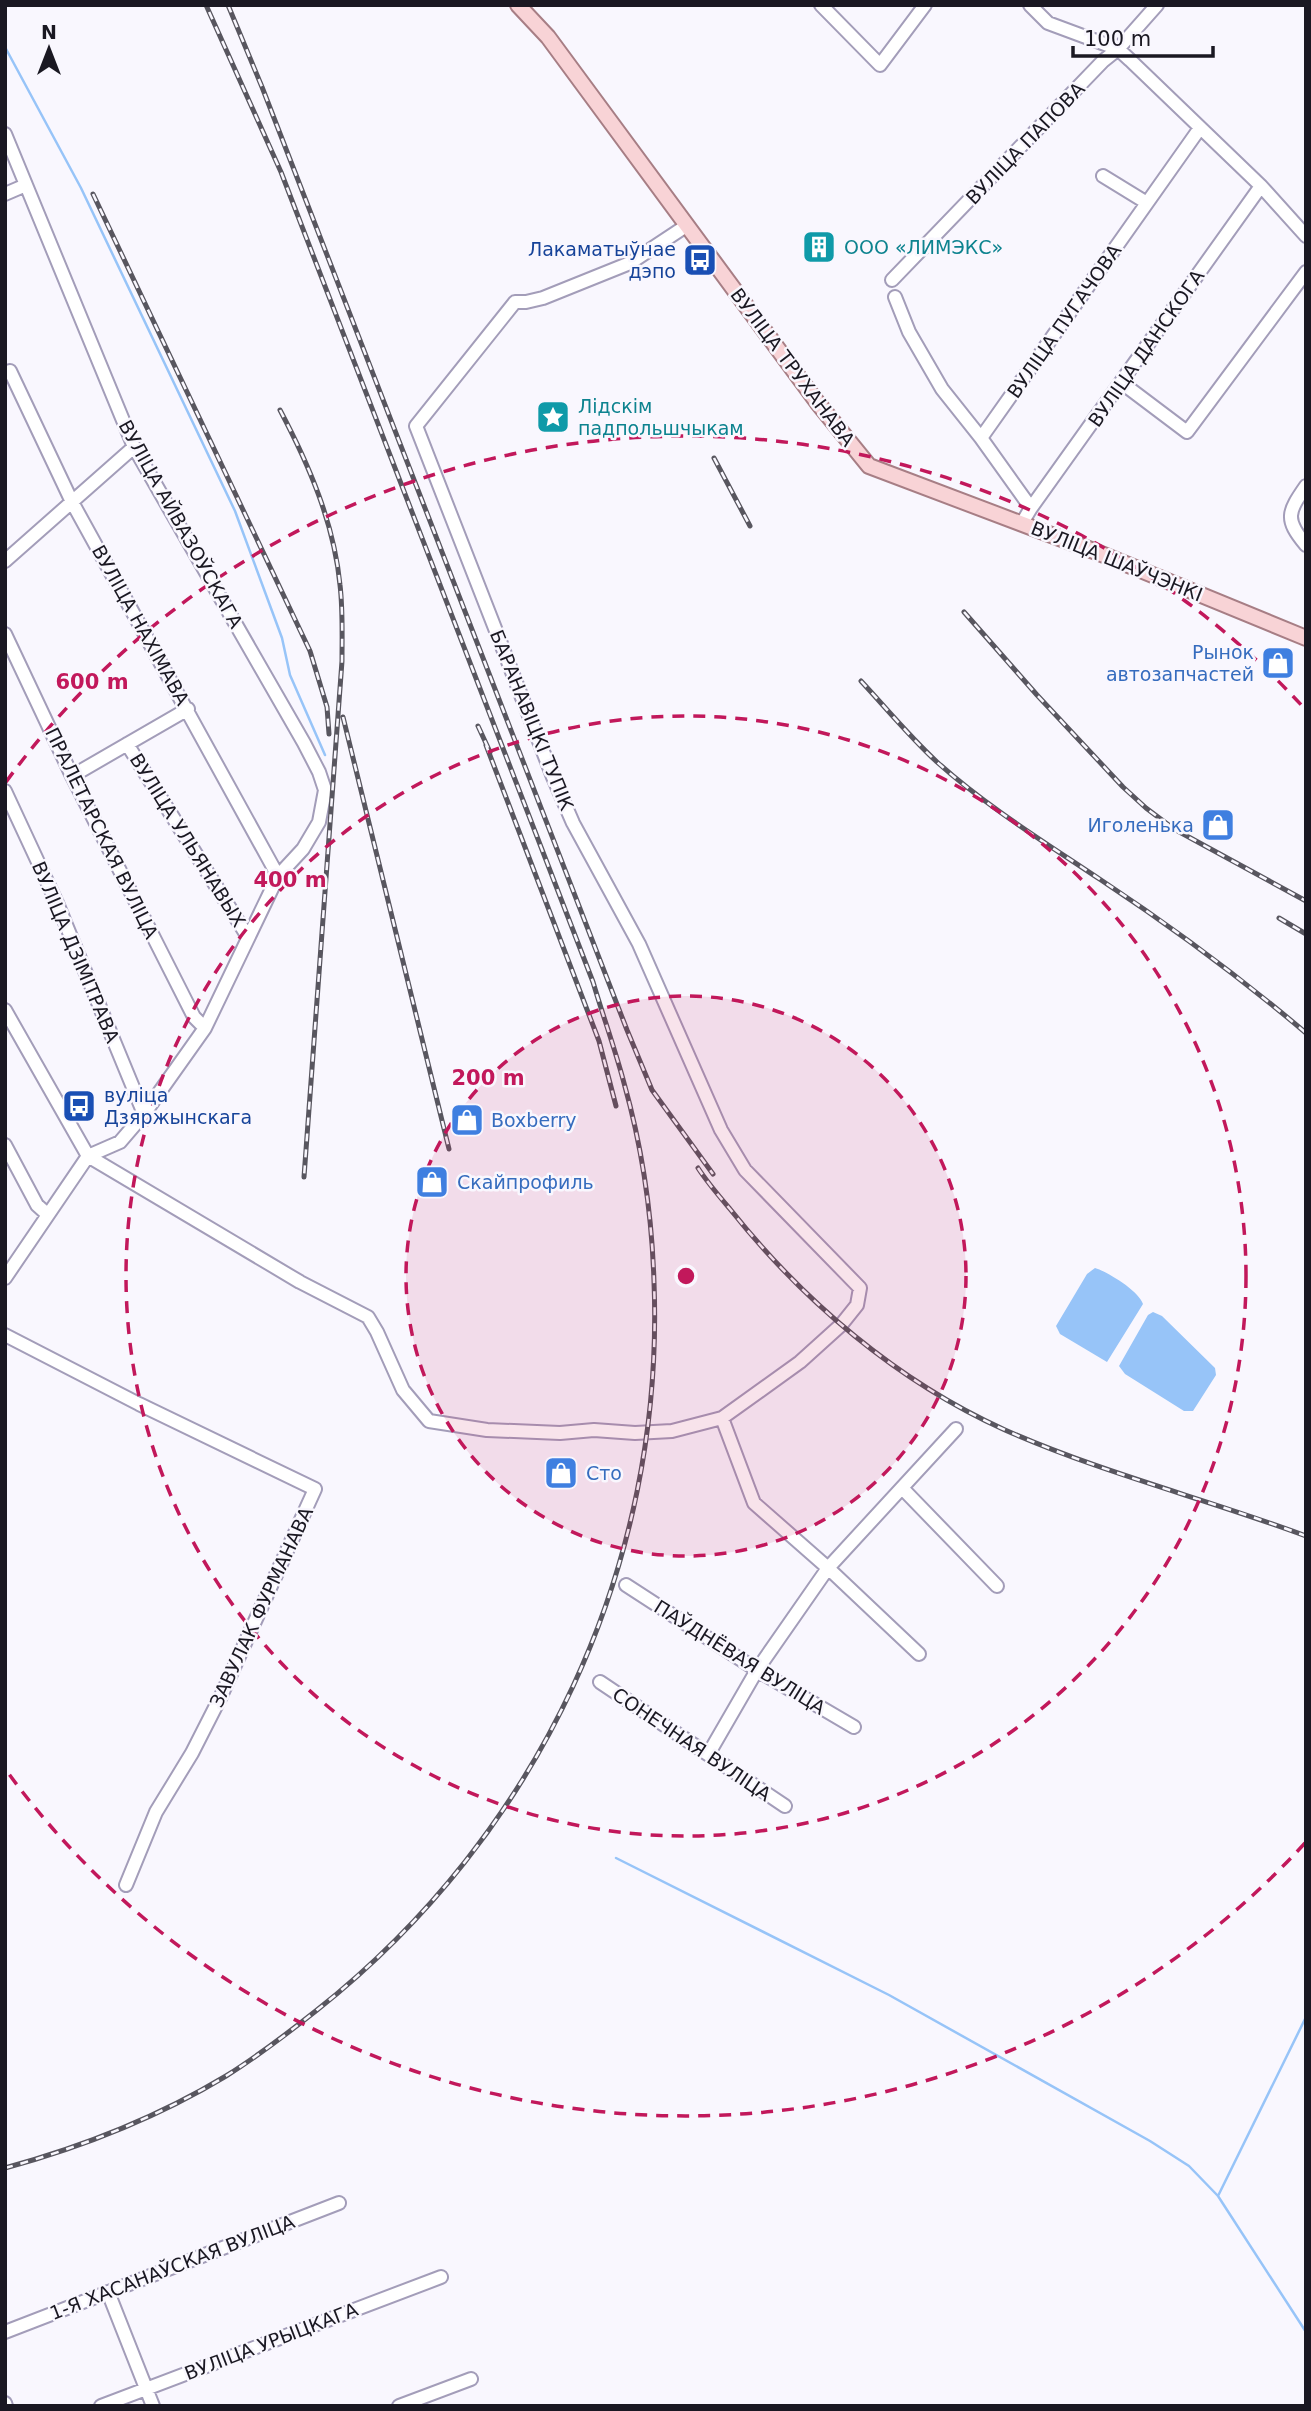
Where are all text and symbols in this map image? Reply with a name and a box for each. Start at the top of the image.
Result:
north arrow [14,14,84,84]
scale bar [1073,14,1213,58]
text: N [41,21,57,43]
text: 100 m [1084,27,1151,51]
street label: ВУЛІЦА ПАПОВА [961,78,1089,208]
building icon: ООО «ЛИМЭКС» [800,228,838,266]
place label: ООО «ЛИМЭКС» [844,236,1003,258]
place label: Лакаматыўнае дэпо [528,238,676,282]
street label: ВУЛІЦА ПУГАЧОВА [1003,240,1125,402]
bus stop icon: Лакаматыўнае дэпо [681,241,719,279]
street label: ВУЛІЦА ДАНСКОГА [1083,265,1209,431]
street label: ВУЛІЦА ТРУХАНАВА [726,284,860,450]
place label: Лідскім падпольшчыкам [578,395,744,439]
place icon: Лідскім падпольшчыкам [534,398,572,436]
street label: ВУЛІЦА АЙВАЗОЎСКАГА [115,416,247,632]
street label: ВУЛІЦА ШАЎЧЭНКІ [1028,517,1206,605]
street label: ВУЛІЦА НАХІМАВА [88,541,194,709]
street label: БАРАНАВІЦКІ ТУПІК [486,626,579,814]
place label: Рынок автозапчастей [1106,641,1254,685]
shop icon: Рынок автозапчастей [1259,644,1297,682]
text: 600 m [55,670,129,694]
street label: ПРАЛЕТАРСКАЯ ВУЛІЦА [41,724,163,942]
street label: ВУЛІЦА УЛЬЯНАВЫХ [126,749,250,931]
shop icon: Иголенька [1199,806,1237,844]
place label: Иголенька [1088,814,1194,836]
street label: ВУЛІЦА ДЗІМІТРАВА [28,858,124,1046]
text: 400 m [253,868,327,892]
text: 200 m [451,1066,525,1090]
place label: вуліца Дзяржынскага [104,1084,252,1128]
bus stop icon: вуліца Дзяржынскага [60,1087,98,1125]
shop icon: Boxberry [448,1101,486,1139]
place label: Boxberry [491,1109,577,1131]
shop icon: Скайпрофиль [413,1163,451,1201]
place label: Скайпрофиль [457,1171,594,1193]
centre of rings [674,1264,698,1288]
shop icon: Сто [542,1454,580,1492]
place label: Сто [586,1462,622,1484]
street label: ЗАВУЛАК ФУРМАНАВА [205,1503,317,1711]
street label: ПАЎДНЁВАЯ ВУЛІЦА [650,1595,830,1719]
street label: СОНЕЧНАЯ ВУЛІЦА [609,1683,775,1805]
street label: 1-Я ХАСАНАЎСКАЯ ВУЛІЦА [46,2210,298,2324]
street label: ВУЛІЦА УРЫЦКАГА [181,2298,361,2384]

